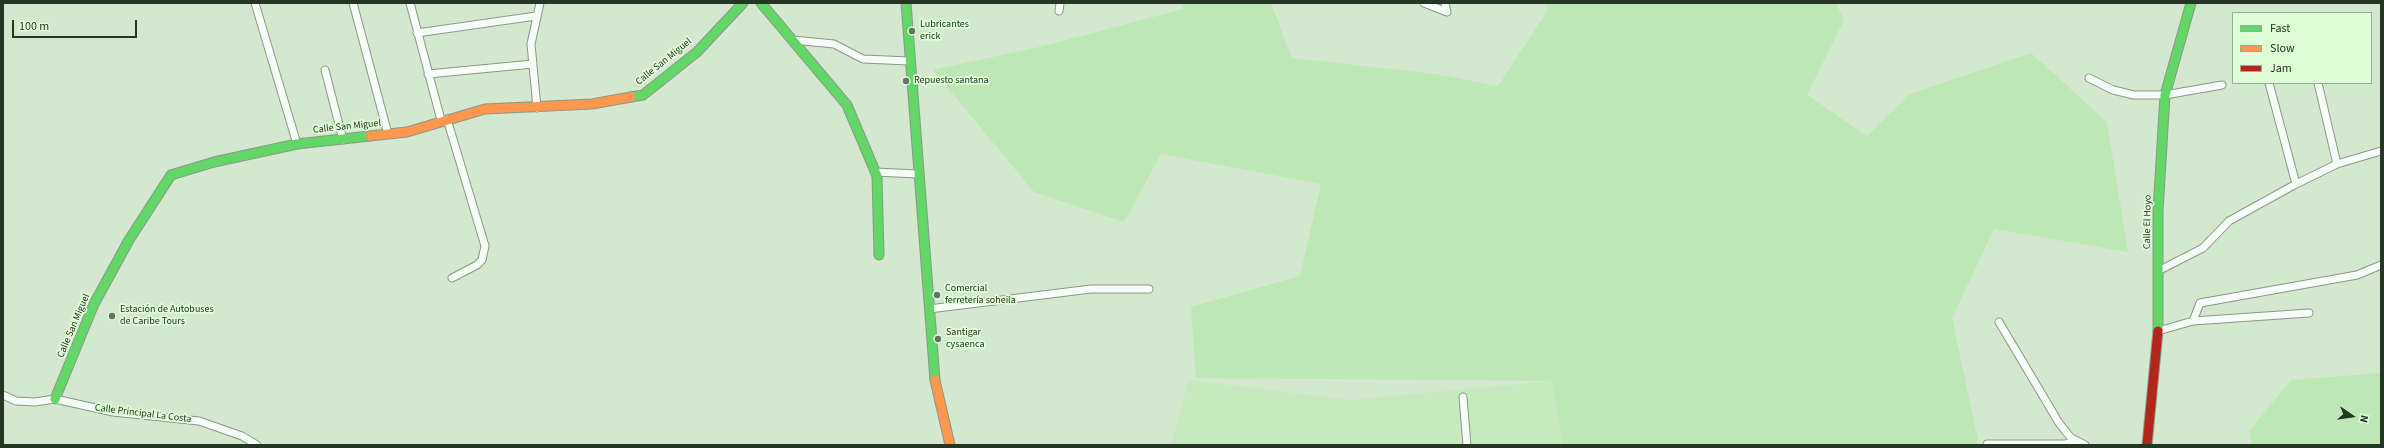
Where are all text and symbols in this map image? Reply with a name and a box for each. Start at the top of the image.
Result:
scale bar [14,12,139,38]
legend [2232,12,2372,84]
text: 100 m [19,18,49,35]
place label: Lubricantes erick [920,19,969,42]
text: Fast [2270,20,2290,37]
marker: Lubricantes erick [907,26,917,36]
street label: Calle San Miguel [634,36,694,88]
text: Slow [2270,40,2295,57]
text: Jam [2270,60,2292,77]
place label: Repuesto santana [914,75,989,87]
marker: Repuesto santana [901,76,911,86]
street label: Calle San Miguel [312,117,382,137]
street label: Calle El Hoyo [2142,195,2154,249]
place label: Comercial ferretería soheila [945,283,1016,306]
marker: Comercial ferretería soheila [932,290,942,300]
street label: Calle San Miguel [55,292,93,360]
place label: Estación de Autobuses de Caribe Tours [120,304,214,328]
marker: Estación de Autobuses de Caribe Tours [107,311,117,321]
place label: Santigar cysaenca [946,327,984,350]
marker: Santigar cysaenca [933,334,943,344]
north arrow [2332,396,2372,436]
street label: Calle Principal La Costa [94,402,192,426]
text: N [2356,414,2372,424]

